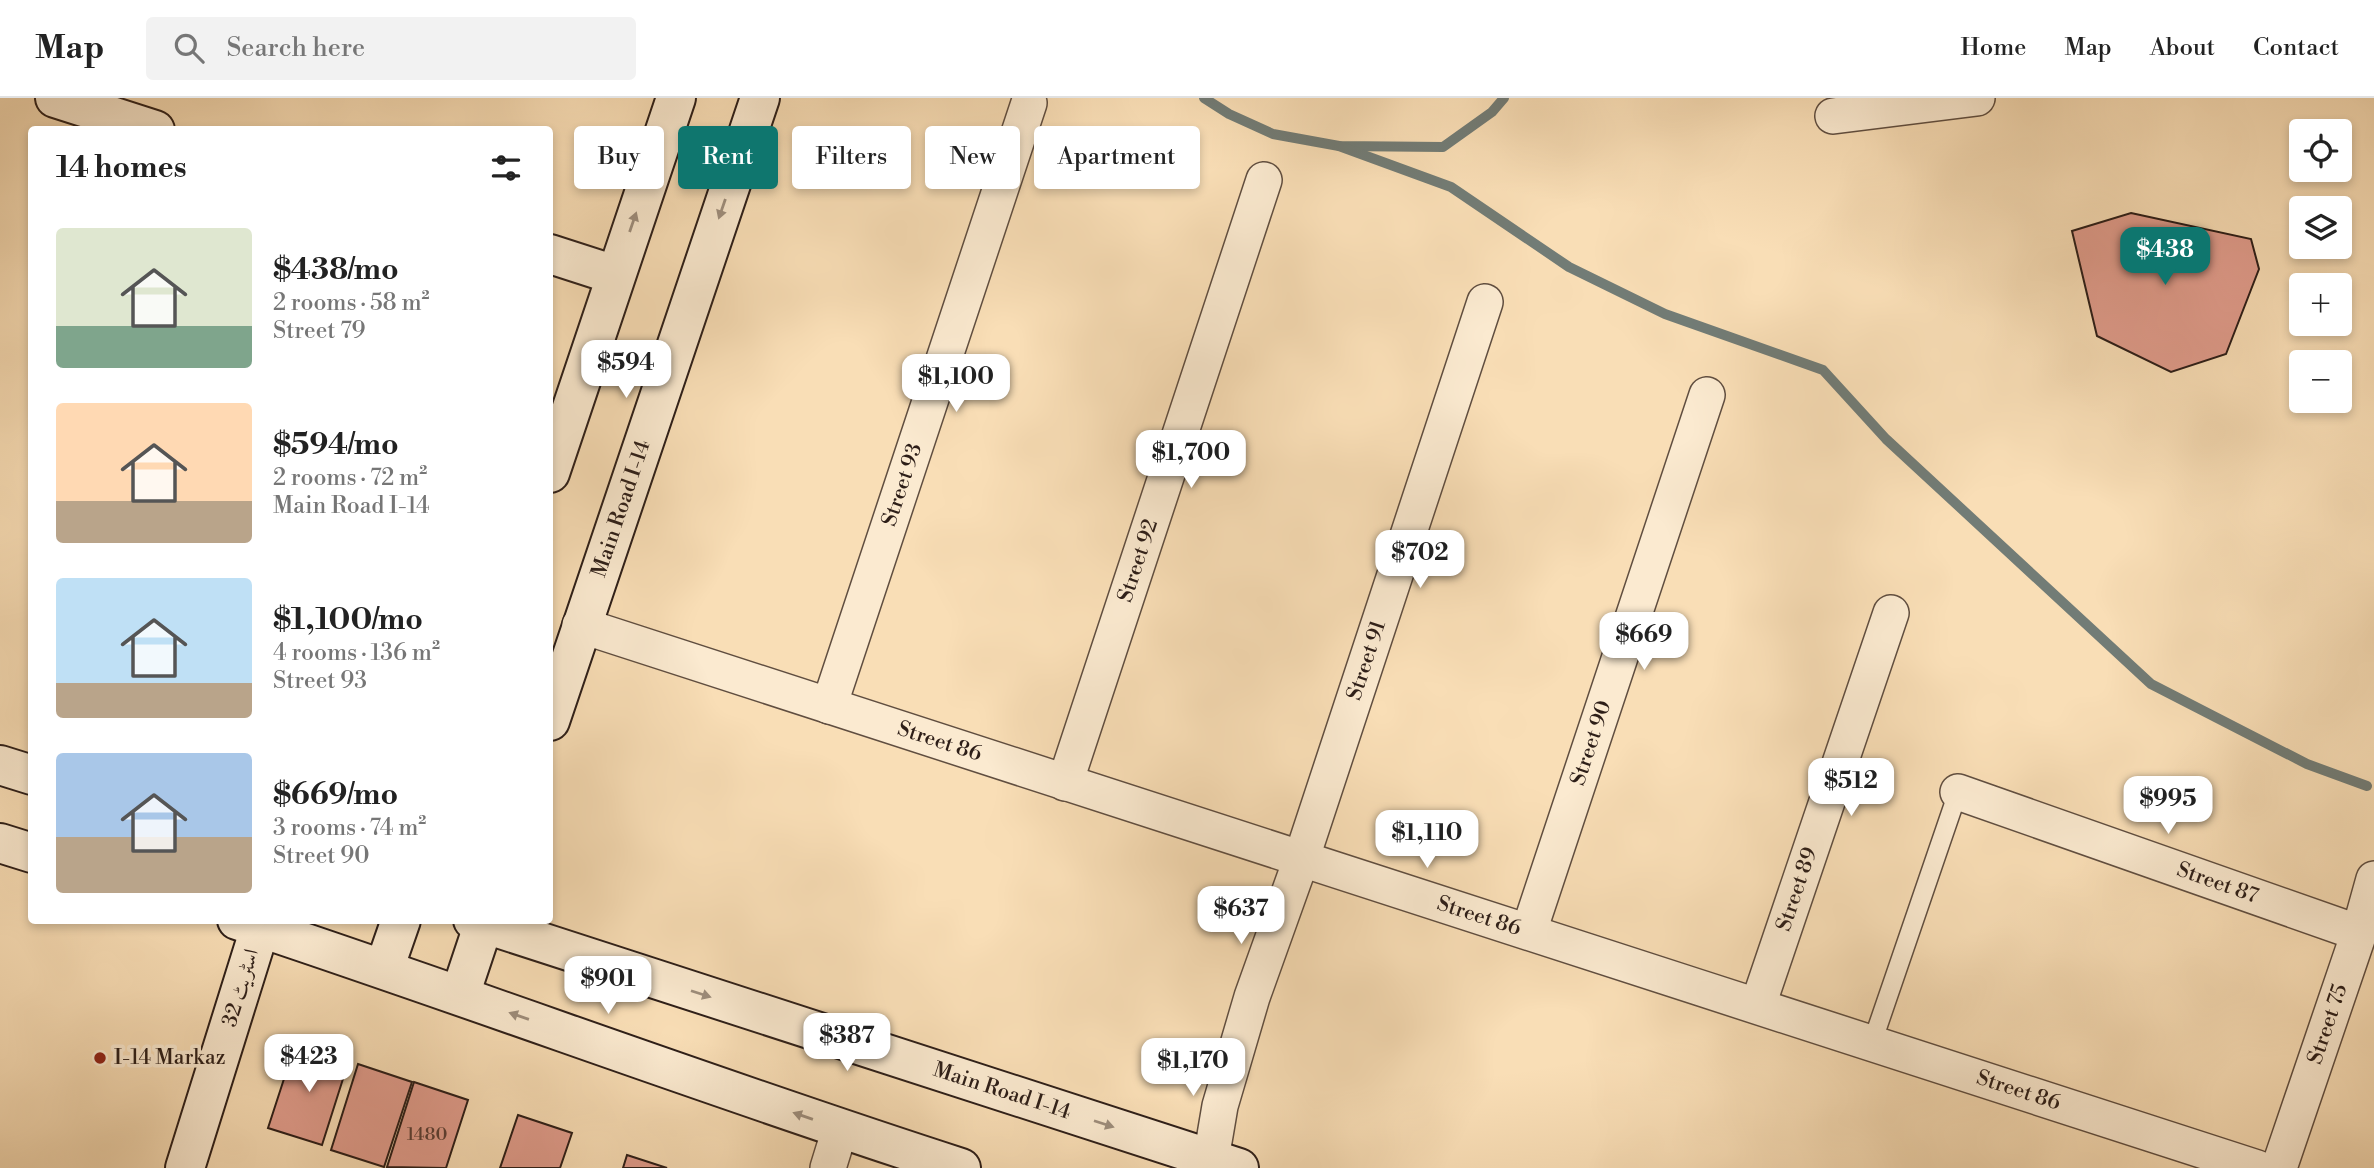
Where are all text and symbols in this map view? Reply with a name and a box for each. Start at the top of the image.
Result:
search box [146,17,636,80]
text: Map [35,28,104,69]
icon: search [170,29,208,67]
text: Search here [226,32,365,64]
text: Home [1961,33,2026,63]
text: Map [2064,33,2112,63]
text: About [2150,33,2215,63]
text: Contact [2253,33,2339,63]
map controls [2289,119,2352,413]
button: locate [2289,119,2352,182]
chip: Buy [574,126,664,189]
chip: Rent [678,126,778,189]
chip: Filters [792,126,911,189]
chip: New [925,126,1020,189]
chip: Apartment [1034,126,1200,189]
text: 14 homes [56,149,187,187]
icon: filters [487,149,525,187]
button: layers [2289,196,2352,259]
one-way arrow [716,199,727,220]
one-way arrow [628,212,639,233]
pin: $438 [2124,228,2206,287]
text: $438 [2136,236,2194,264]
text: $438/mo [273,251,399,289]
icon: home [112,256,196,340]
button: + [2289,273,2352,336]
text: 2 rooms · 58 m² [273,289,430,317]
text: Street 79 [273,317,365,345]
pin: $594 [585,341,667,400]
text: $594 [597,349,655,377]
button: − [2289,350,2352,413]
pin: $1,100 [899,354,1013,414]
text: $1,100 [918,363,994,391]
text: $594/mo [273,426,399,464]
pin: $1,700 [1134,430,1248,490]
icon: home [112,431,196,515]
street label: Main Road I-14 [586,437,657,581]
text: $1,700 [1152,439,1230,467]
street label: Street 93 [877,440,928,530]
text: 2 rooms · 72 m² [273,464,427,492]
text: Main Road I-14 [273,492,430,520]
street label: Street 92 [1112,516,1164,606]
pin: $702 [1379,531,1461,590]
text: $702 [1391,539,1449,567]
text: $1,100/mo [273,601,423,639]
icon: home [112,606,196,690]
pin: $669 [1603,612,1685,672]
street label: Street 91 [1342,617,1392,704]
text: $669 [1615,621,1673,649]
text: 4 rooms · 136 m² [273,639,440,667]
text: Street 93 [273,667,367,695]
street label: Street 90 [1565,697,1618,789]
street label: Street 86 [894,716,985,768]
pin: $512 [1810,758,1892,818]
text: $512 [1824,767,1878,795]
text: $669/mo [273,776,398,814]
pin: $995 [2127,776,2209,836]
icon: home [112,781,196,865]
text: $995 [2140,785,2196,813]
pin: $1,110 [1370,810,1484,870]
text: 3 rooms · 74 m² [273,814,426,842]
text: $1,110 [1391,819,1463,847]
text: Street 90 [273,842,369,870]
street label: Street 89 [1771,844,1823,935]
street label: Street 87 [2173,857,2262,910]
pin: $637 [1200,886,1282,946]
street label: Street 86 [1434,891,1525,942]
text: $637 [1213,895,1269,923]
street label: اسٹریٹ 32 [217,946,265,1030]
pin: $901 [567,956,649,1016]
text: $901 [580,965,636,993]
street label: Street 75 [2302,981,2354,1068]
one-way arrow [690,989,711,1000]
one-way arrow [509,1010,530,1021]
pin: $387 [806,1014,888,1073]
text: $387 [819,1022,875,1050]
pin: $423 [268,1034,350,1094]
pin: $1,170 [1136,1038,1250,1098]
text: $423 [280,1043,338,1071]
place label: I-14 Markaz [114,1045,226,1071]
text: $1,170 [1157,1047,1229,1075]
marker: I-14 Markaz [92,1050,108,1066]
street label: Main Road I-14 [930,1057,1074,1126]
street label: Street 86 [1973,1065,2064,1117]
one-way arrow [793,1110,814,1121]
one-way arrow [1093,1119,1114,1130]
house number: 1480 [407,1123,447,1146]

